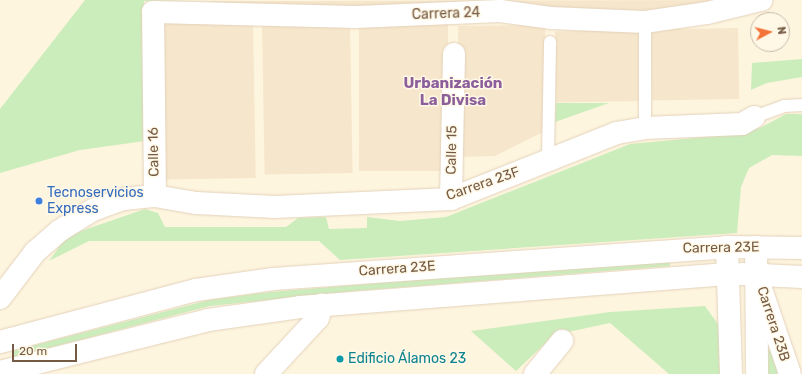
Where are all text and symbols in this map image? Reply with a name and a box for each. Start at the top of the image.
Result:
street label: Carrera 24 [411,4,481,24]
north arrow [750,12,790,52]
text: N [774,26,788,35]
district label: Urbanización La Divisa [403,74,503,109]
street label: Calle 15 [443,125,461,175]
street label: Calle 16 [145,127,163,177]
street label: Carrera 23F [444,164,522,204]
place label: Tecnoservicios Express [47,185,144,218]
marker: Tecnoservicios Express [34,196,44,206]
street label: Carrera 23E [682,239,760,257]
street label: Carrera 23E [358,258,436,280]
street label: Carrera 23B [753,284,793,364]
scale bar [14,336,79,362]
text: 20 m [19,344,47,358]
place label: Edificio Álamos 23 [348,351,467,367]
marker: Edificio Álamos 23 [335,354,345,364]

